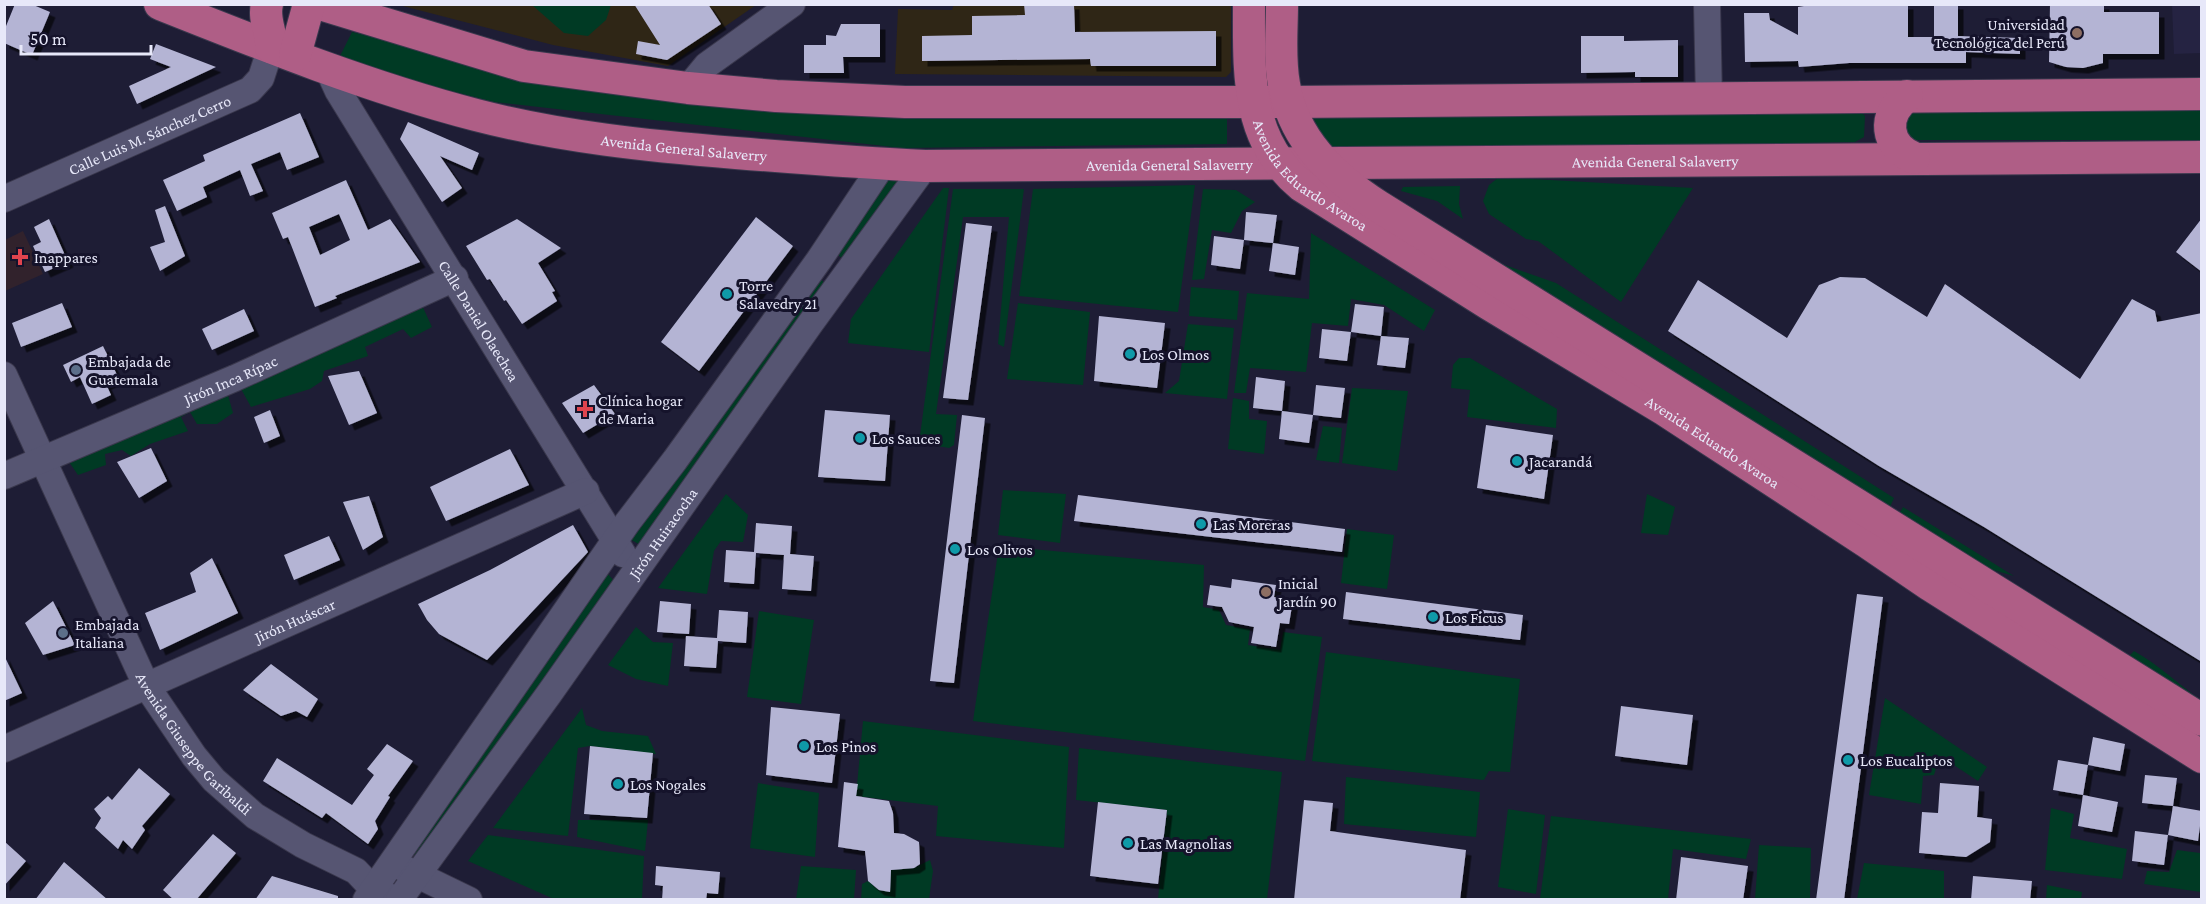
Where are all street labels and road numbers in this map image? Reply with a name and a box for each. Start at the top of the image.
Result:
street label: Calle Luis M. Sánchez Cerro [66,91,233,178]
street label: Avenida Eduardo Avaroa [1250,117,1371,234]
street label: Avenida General Salaverry [600,131,768,165]
street label: Avenida General Salaverry [1572,152,1739,170]
street label: Avenida General Salaverry [1086,155,1253,173]
street label: Calle Daniel Olaechea [436,257,523,385]
street label: Jirón Inca Rípac [179,351,280,409]
street label: Avenida Eduardo Avaroa [1643,392,1784,492]
street label: Jirón Huiracocha [624,484,701,584]
street label: Jirón Huáscar [250,595,338,647]
street label: Avenida Giuseppe Garibaldi [133,670,256,818]

